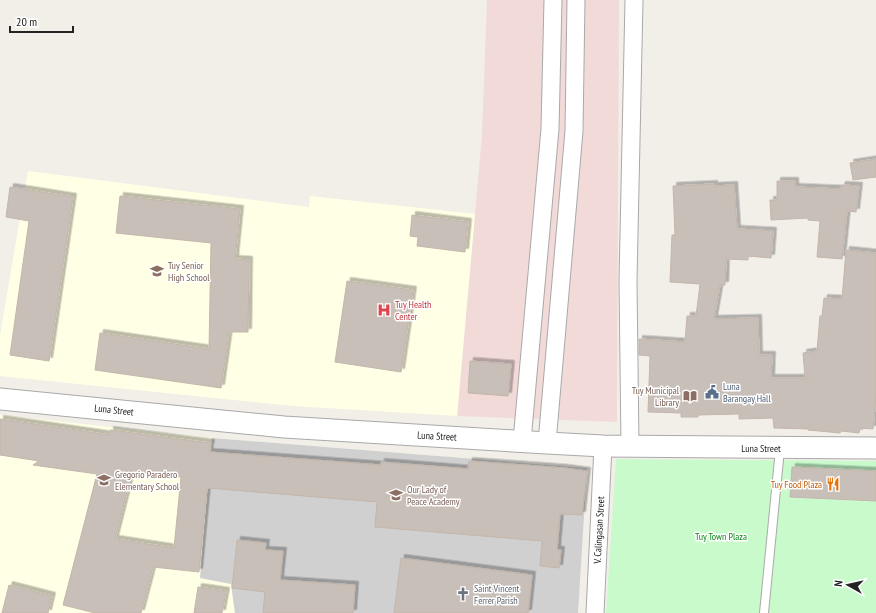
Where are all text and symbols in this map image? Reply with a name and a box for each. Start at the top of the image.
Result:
scale bar [10,8,73,34]
text: 20 m [16,14,37,29]
place label: Tuy Senior High School [168,259,210,284]
school or university icon: Tuy Senior High School [149,263,165,279]
place label: Tuy Health Center [395,298,432,323]
hospital icon: Tuy Health Center [376,302,392,318]
place label: Luna Barangay Hall [723,380,771,405]
place label: Tuy Municipal Library [632,384,680,409]
public building icon: Luna Barangay Hall [704,384,720,400]
library icon: Tuy Municipal Library [682,388,698,404]
street label: Luna Street [94,401,135,419]
street label: Luna Street [417,428,457,444]
street label: Luna Street [741,442,781,455]
place label: Gregorio Paradero Elementary School [115,468,180,493]
school or university icon: Gregorio Paradero Elementary School [96,472,112,488]
restaurant icon: Tuy Food Plaza [825,476,841,492]
place label: Tuy Food Plaza [771,478,822,491]
place label: Our Lady of Peace Academy [407,483,460,508]
school or university icon: Our Lady of Peace Academy [388,487,404,503]
street label: V. Calingasan Street [591,496,607,565]
park label: Tuy Town Plaza [695,530,747,543]
north arrow [828,565,868,605]
text: N [831,580,845,588]
place label: Saint Vincent Ferrer Parish [474,582,520,607]
church icon: Saint Vincent Ferrer Parish [455,586,471,602]

